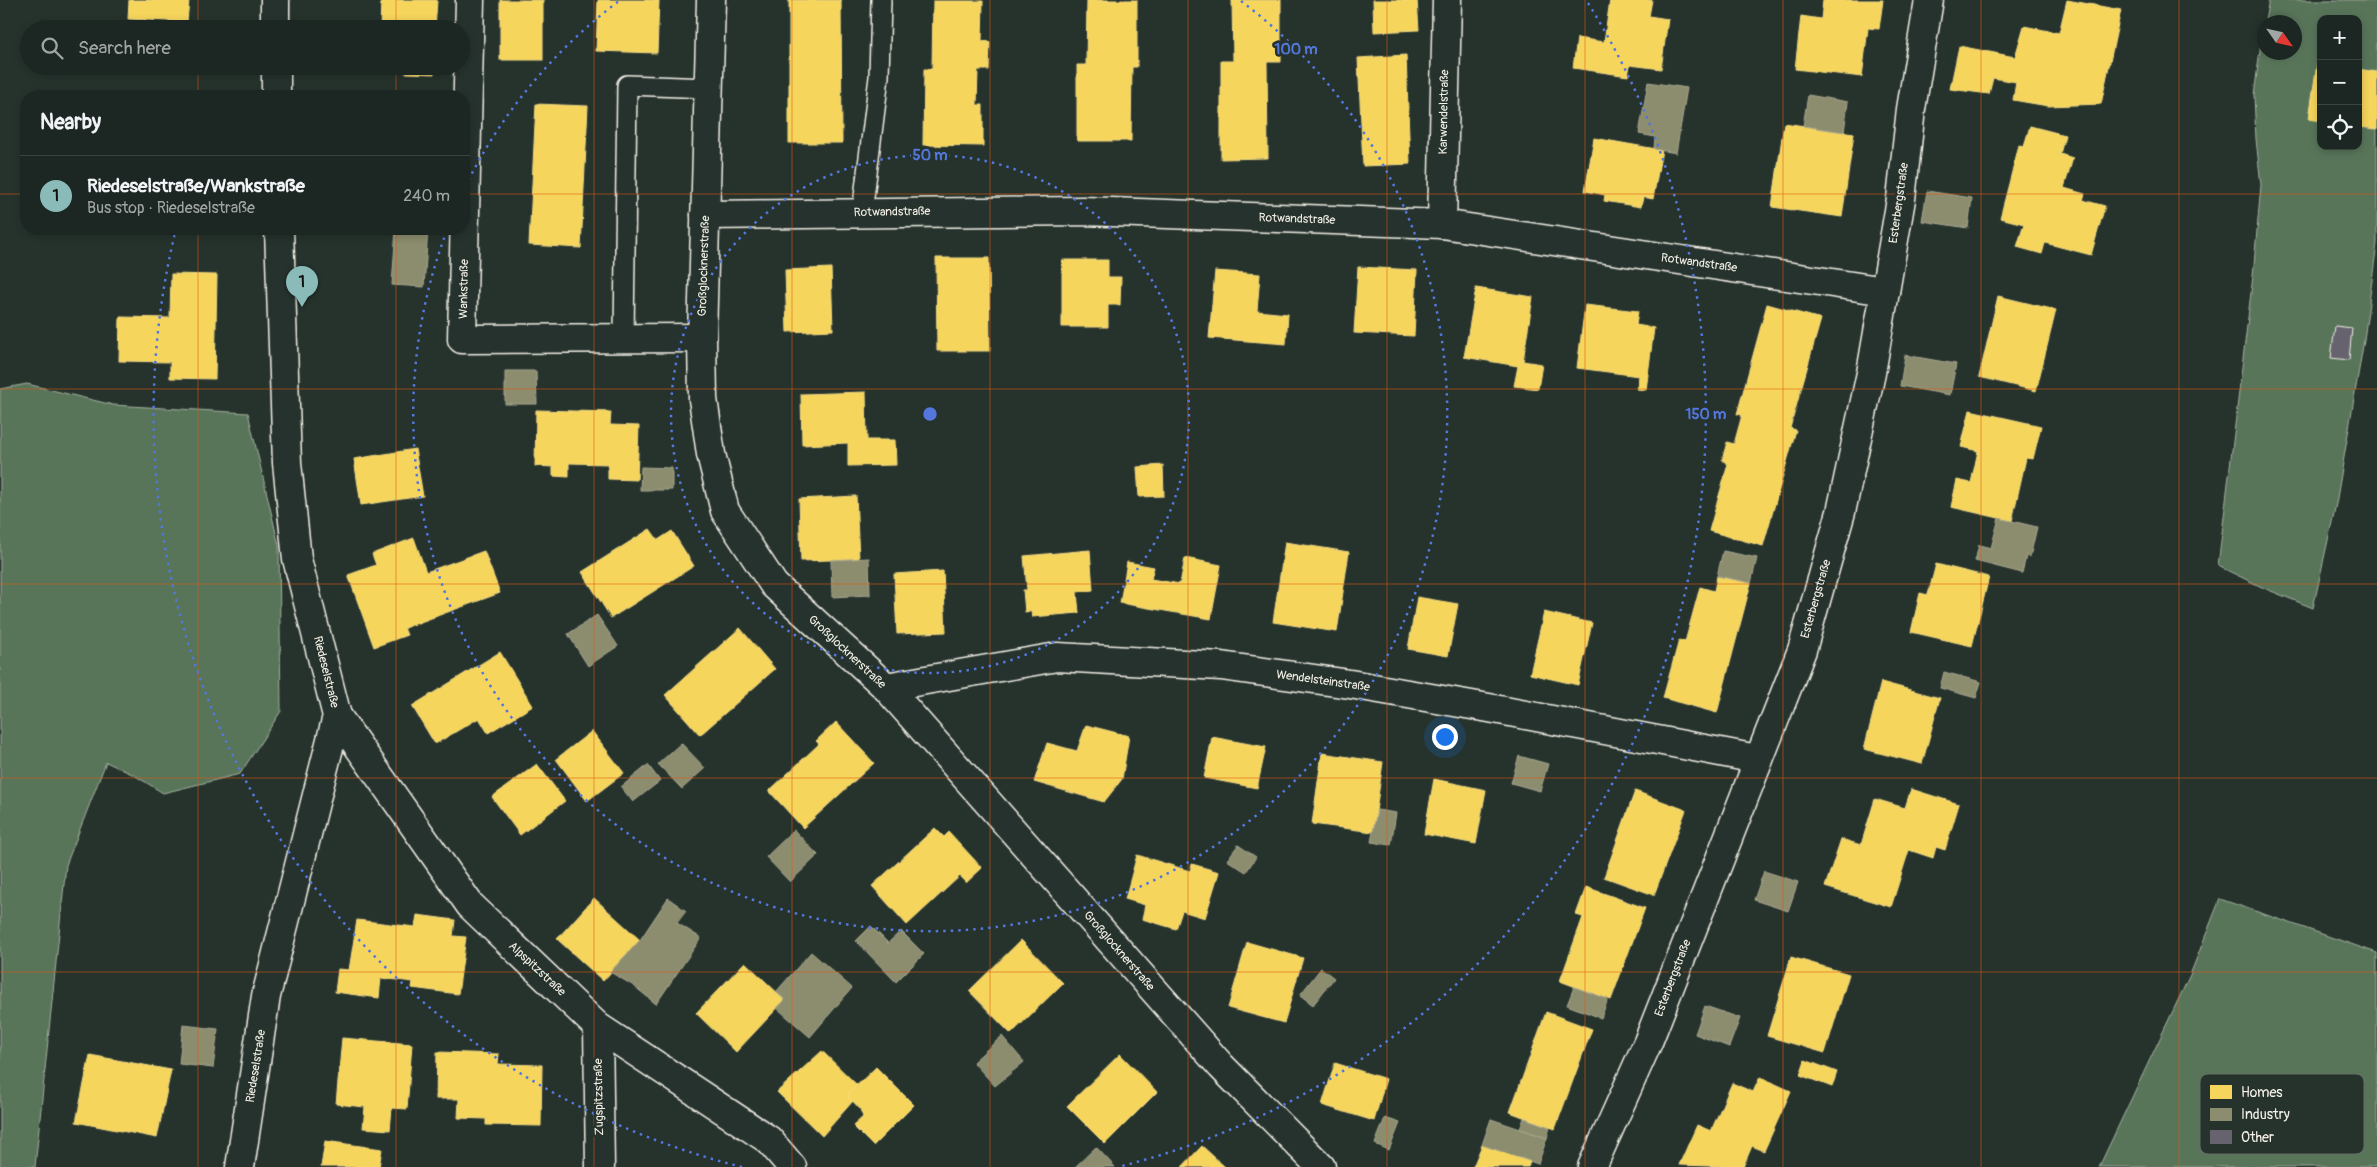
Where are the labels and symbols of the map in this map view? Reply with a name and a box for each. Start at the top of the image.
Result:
north arrow [2257,15,2302,60]
text: 100 m [1275,40,1317,59]
street label: Karwendelstraße [1436,69,1452,155]
text: 50 m [913,146,947,165]
street label: Esterbergstraße [1886,162,1912,244]
street label: Rotwandstraße [853,204,931,220]
street label: Rotwandstraße [1258,210,1336,228]
street label: Großglocknerstraße [695,215,713,317]
street label: Rotwandstraße [1660,250,1738,276]
street label: Wankstraße [456,259,472,319]
pin: 1 [286,266,318,307]
centre of rings [921,405,939,423]
text: 150 m [1686,405,1726,424]
street label: Esterbergstraße [1798,558,1834,640]
street label: Großglocknerstraße [805,612,889,692]
street label: Riedeselstraße [310,634,342,710]
street label: Wendelsteinstraße [1275,667,1371,695]
your location [1432,724,1458,750]
street label: Großglocknerstraße [1080,908,1158,994]
street label: Esterbergstraße [1651,937,1695,1019]
street label: Alpspitzstraße [505,939,569,999]
street label: Riedeselstraße [243,1028,269,1104]
street label: Zugspitzstraße [591,1058,607,1136]
legend [2200,1074,2364,1154]
text: Homes [2241,1084,2283,1101]
text: Industry [2241,1106,2290,1123]
text: Other [2241,1129,2274,1146]

